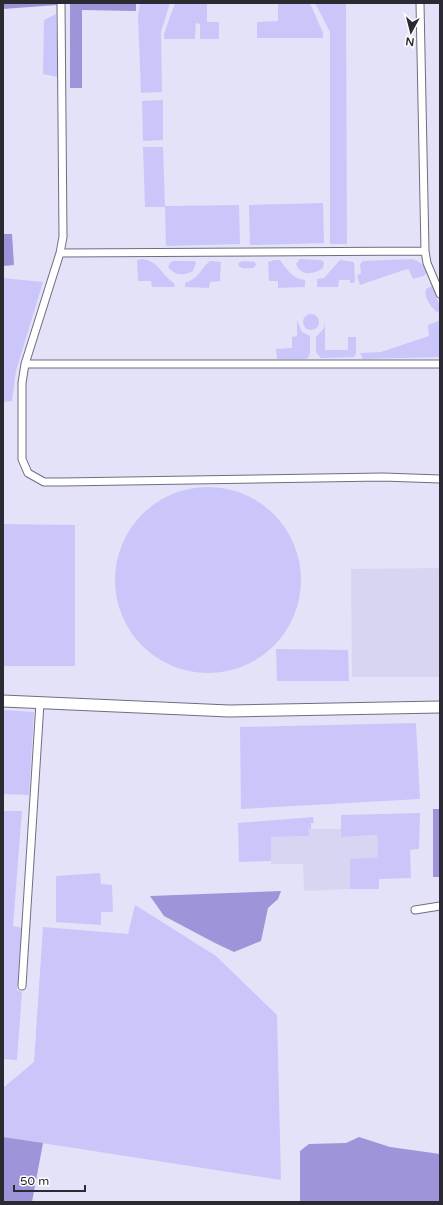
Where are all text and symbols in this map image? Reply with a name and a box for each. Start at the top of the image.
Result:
north arrow [391,12,431,52]
text: N [405,34,415,48]
scale bar [14,1167,85,1193]
text: 50 m [20,1174,49,1188]

